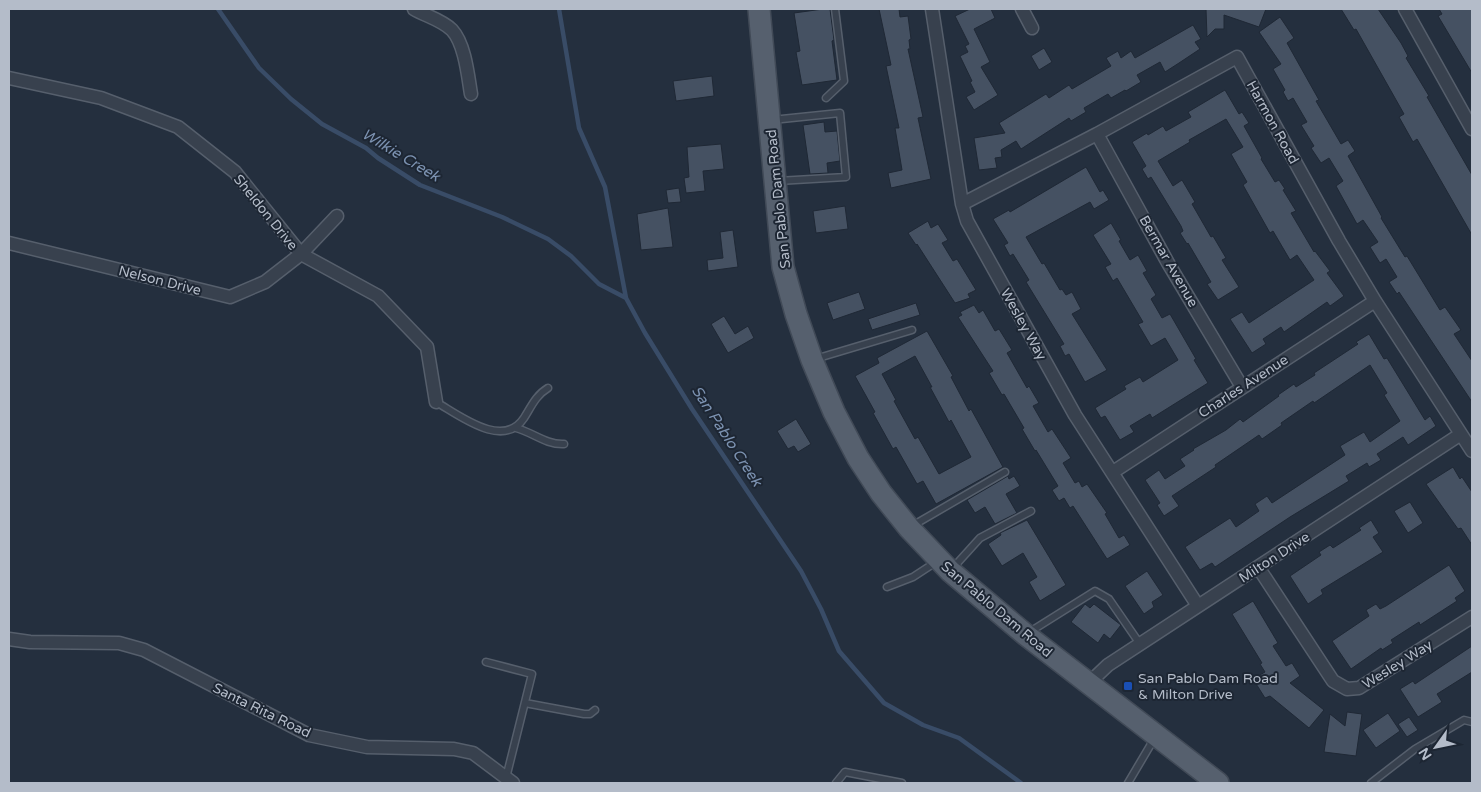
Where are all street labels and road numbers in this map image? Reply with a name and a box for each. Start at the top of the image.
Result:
street label: Harmon Road [1243,78,1302,167]
street label: San Pablo Dam Road [763,128,794,269]
street label: Sheldon Drive [230,171,301,254]
street label: Bermar Avenue [1136,213,1202,310]
street label: Nelson Drive [117,262,203,299]
street label: Wesley Way [997,285,1051,364]
street label: Charles Avenue [1195,351,1291,422]
street label: Milton Drive [1236,528,1313,587]
street label: San Pablo Dam Road [938,558,1056,661]
street label: Wesley Way [1359,636,1436,693]
street label: Santa Rita Road [210,679,314,742]

